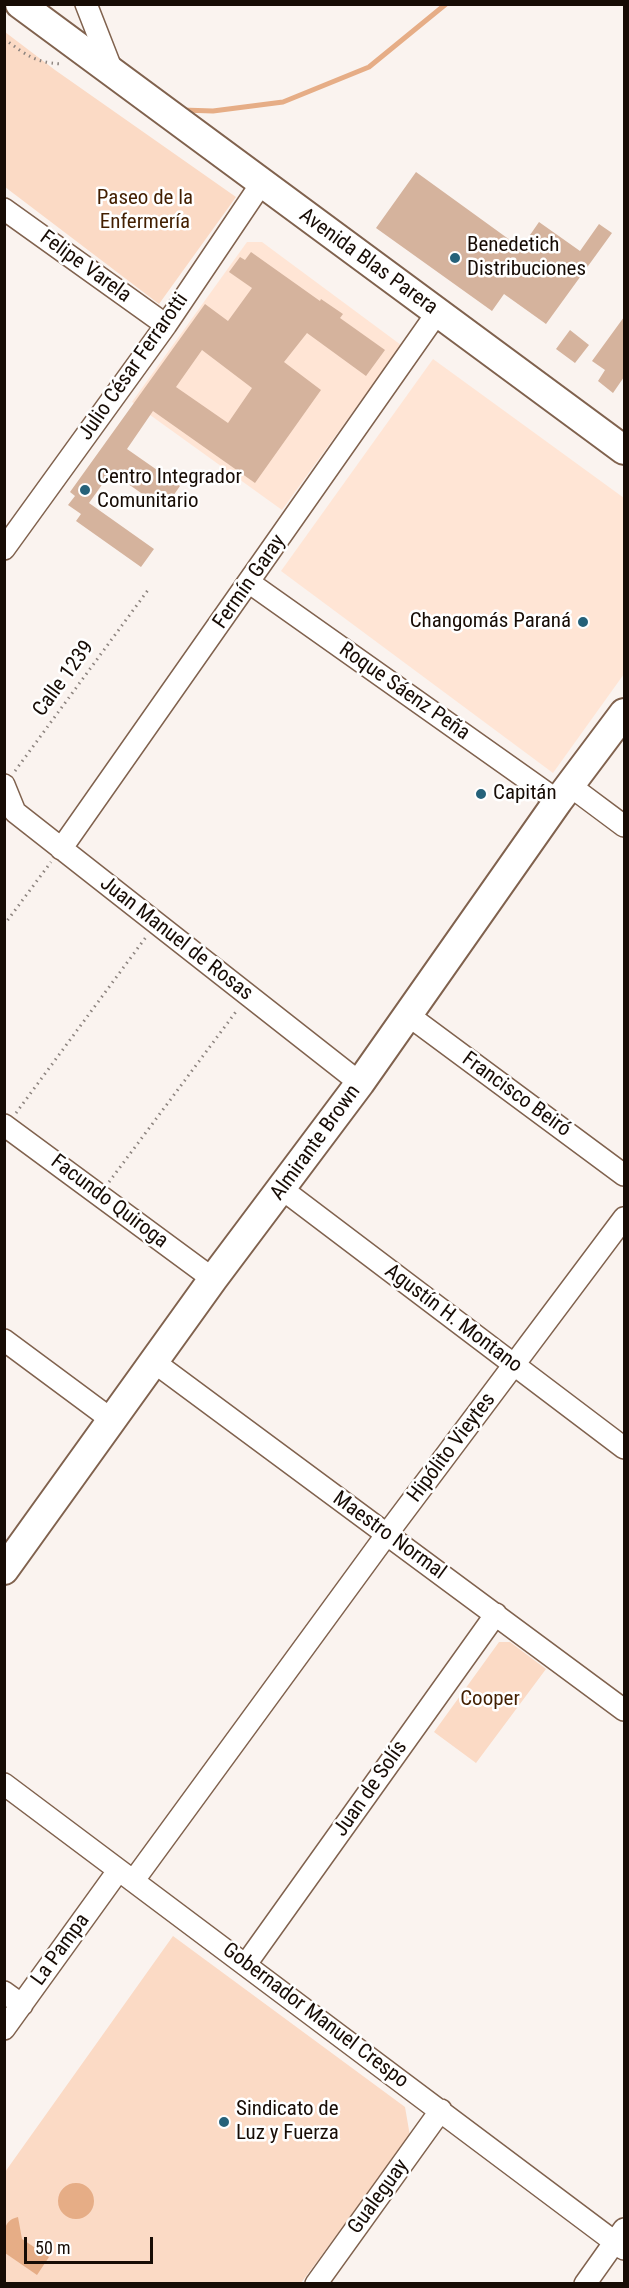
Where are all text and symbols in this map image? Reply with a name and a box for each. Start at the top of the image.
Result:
park label: Paseo de la Enfermería [97,186,193,236]
street label: Avenida Blas Parera [294,203,442,321]
street label: Felipe Varela [34,225,136,309]
place label: Benedetich Distribuciones [467,233,586,283]
marker: Benedetich Distribuciones [448,251,462,265]
street label: Julio César Ferrarotti [74,288,194,446]
place label: Centro Integrador Comunitario [97,465,242,515]
marker: Centro Integrador Comunitario [78,483,92,497]
street label: Fermín Garay [208,530,292,634]
place label: Changomás Paraná [410,609,571,635]
marker: Changomás Paraná [576,615,590,629]
street label: Calle 1239 [28,636,100,722]
street label: Roque Sáenz Peña [334,638,474,746]
place label: Capitán [493,781,557,807]
marker: Capitán [474,787,488,801]
street label: Juan Manuel de Rosas [95,871,257,1007]
street label: Francisco Beiró [457,1047,575,1143]
street label: Almirante Brown [266,1080,366,1206]
street label: Facundo Quiroga [45,1150,173,1254]
street label: Agustín H. Montano [379,1259,527,1379]
street label: Hipólito Vieytes [403,1388,501,1508]
street label: Maestro Normal [327,1486,451,1586]
park label: Cooper [460,1687,520,1713]
street label: Juan de Solís [329,1736,413,1842]
street label: La Pampa [27,1909,95,1991]
street label: Gobernador Manuel Crespo [217,1938,413,2094]
place label: Sindicato de Luz y Fuerza [236,2097,339,2147]
marker: Sindicato de Luz y Fuerza [217,2115,231,2129]
street label: Gualeguay [343,2155,415,2239]
scale bar [27,2225,156,2263]
text: 50 m [35,2237,70,2258]

